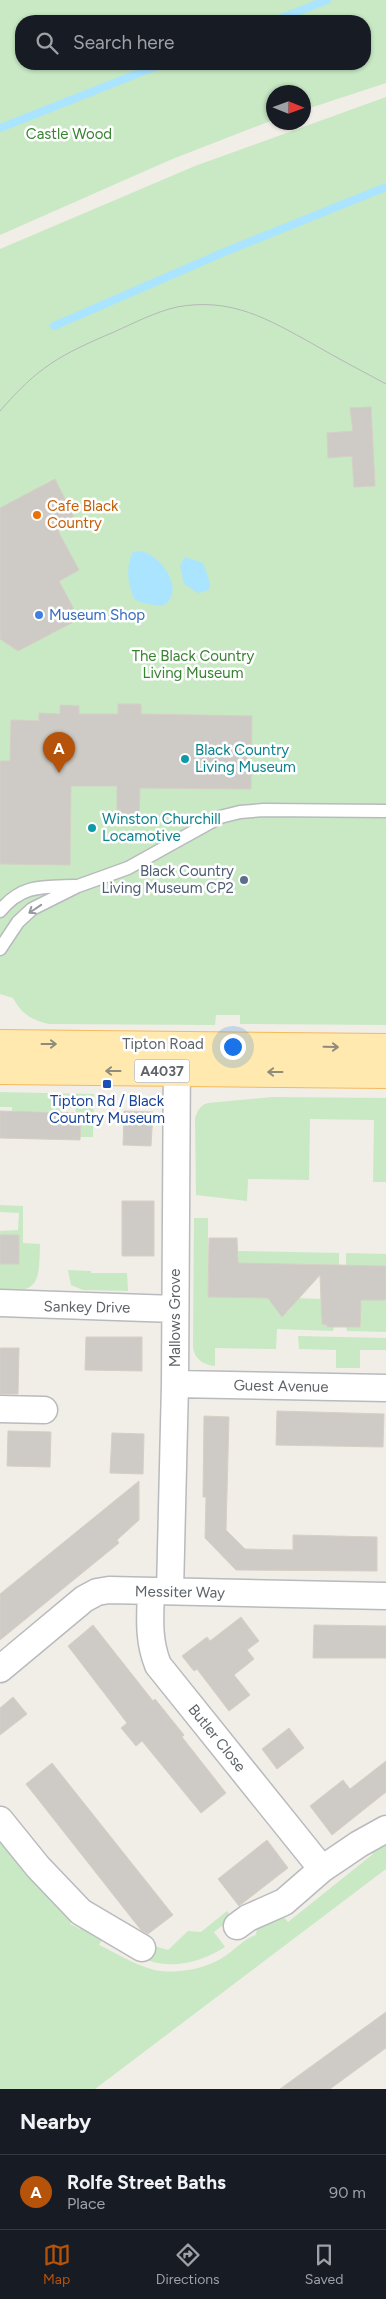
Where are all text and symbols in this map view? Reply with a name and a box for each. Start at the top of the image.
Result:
search box [15,15,371,70]
icon: search [33,29,61,57]
text: Search here [73,31,175,54]
north arrow [266,85,311,130]
park label: Castle Wood [26,125,112,143]
place label: Cafe Black Country [47,497,119,532]
marker: Cafe Black Country [31,509,43,521]
place label: Museum Shop [49,606,145,624]
marker: Museum Shop [33,609,45,621]
park label: The Black Country Living Museum [132,647,254,682]
pin: A [43,732,75,773]
place label: Black Country Living Museum [195,741,296,776]
marker: Black Country Living Museum [179,753,191,765]
place label: Winston Churchill Locamotive [102,810,221,845]
marker: Winston Churchill Locamotive [86,822,98,834]
place label: Black Country Living Museum CP2 [102,862,234,897]
marker: Black Country Living Museum CP2 [238,874,250,886]
one-way arrow [28,903,42,914]
your location [220,1034,246,1060]
street label: Tipton Road [122,1035,204,1053]
one-way arrow [40,1039,56,1049]
one-way arrow [322,1042,339,1052]
road number: A4037 [134,1060,190,1082]
one-way arrow [105,1066,122,1076]
one-way arrow [268,1067,284,1077]
marker: Tipton Rd / Black Country Museum [101,1078,113,1090]
place label: Tipton Rd / Black Country Museum [49,1092,165,1127]
street label: Mallows Grove [166,1269,184,1367]
street label: Sankey Drive [44,1297,130,1317]
street label: Guest Avenue [233,1376,329,1396]
street label: Messiter Way [135,1582,225,1602]
street label: Butler Close [184,1701,250,1775]
text: Nearby [20,2109,91,2134]
text: Rolfe Street Baths [67,2171,226,2194]
text: A [30,2183,42,2202]
text: 90 m [329,2183,366,2202]
text: Place [67,2194,105,2213]
tab: Map [43,2241,71,2288]
tab: Directions [156,2241,220,2288]
tab: Saved [305,2241,343,2288]

